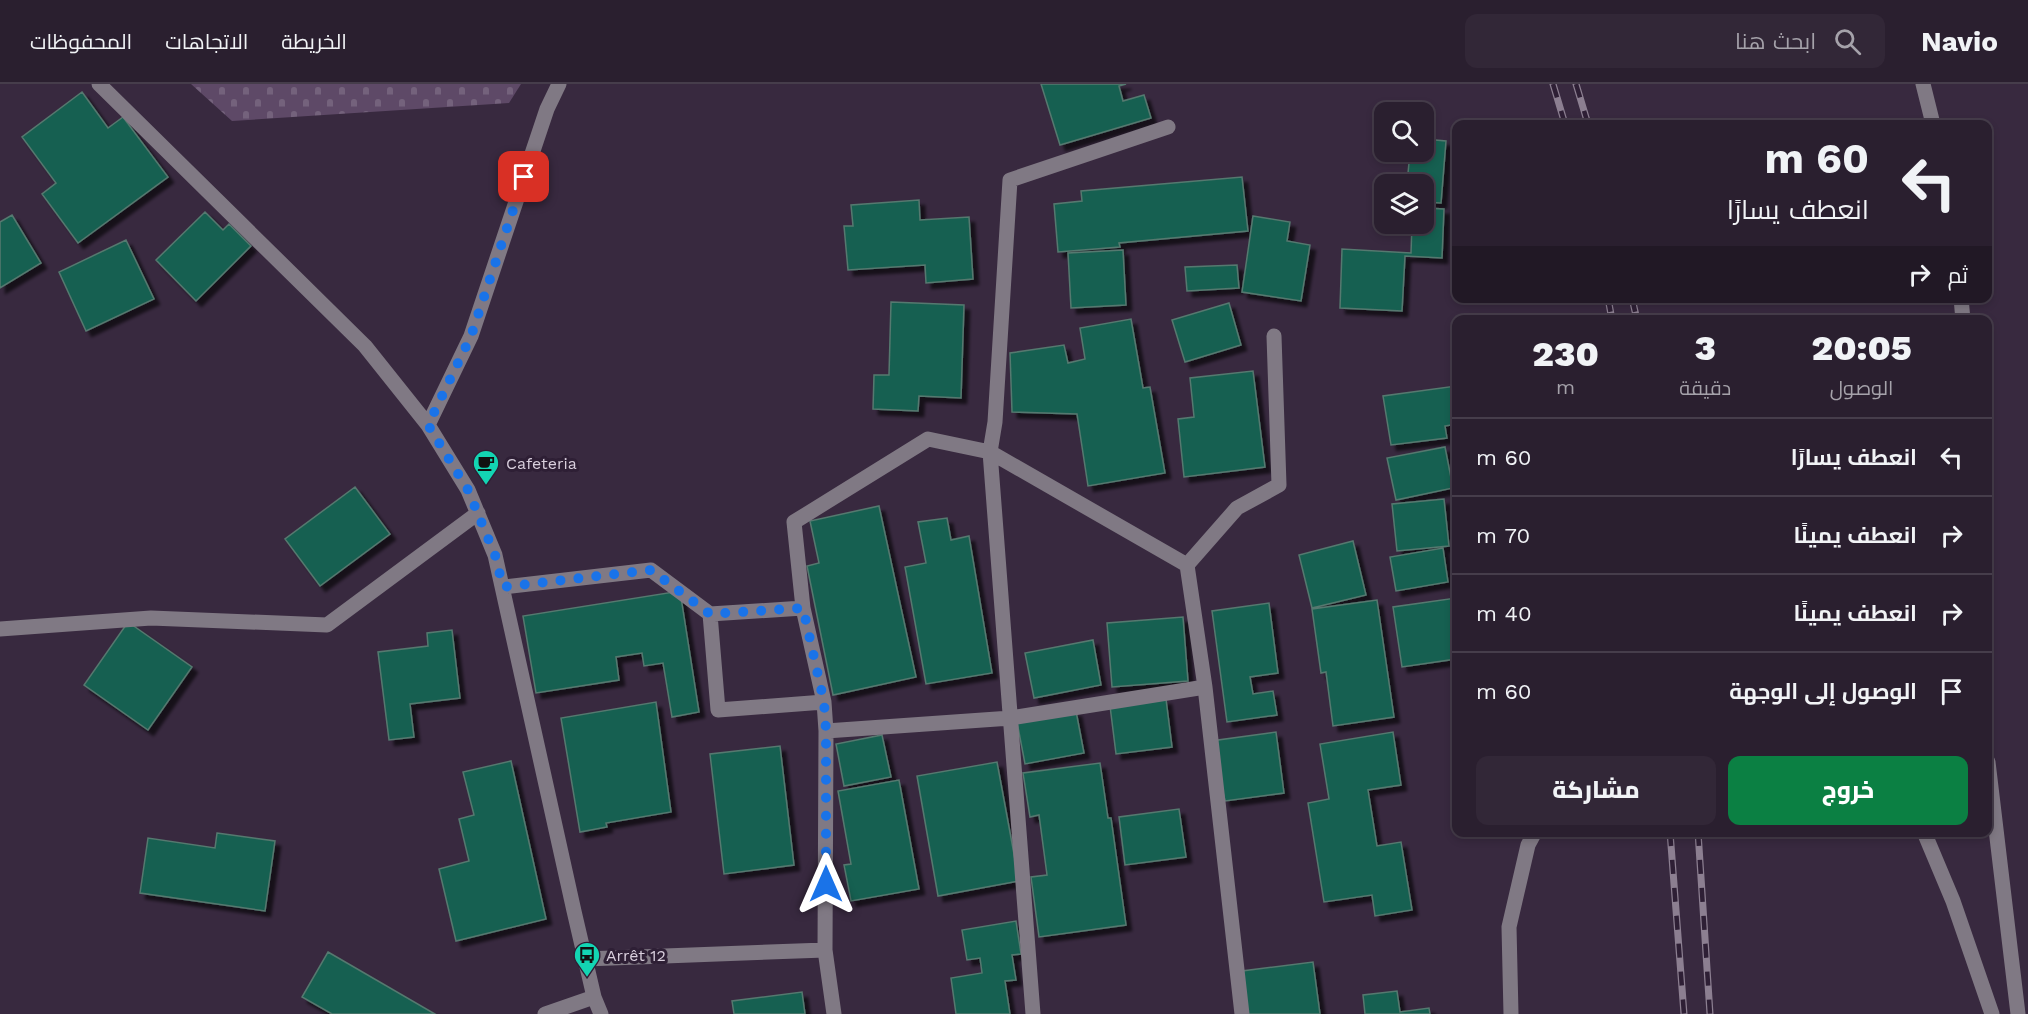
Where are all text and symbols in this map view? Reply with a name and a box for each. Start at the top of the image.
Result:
search box [1465,14,1885,68]
icon: search [1831,25,1864,58]
text: Navio [1921,25,1998,58]
text: المحفوظات [30,29,132,54]
text: الاتجاهات [165,29,248,54]
text: الخريطة [281,29,347,54]
text: ابحث هنا [1735,29,1816,54]
map controls [1374,102,1434,234]
button: search [1374,102,1434,162]
text: 60 m [1765,134,1869,183]
icon: left [1890,144,1968,222]
pin [498,151,549,202]
icon: arrive [507,160,540,193]
button: layers [1374,174,1434,234]
text: انعطف يسارًا [1727,194,1869,226]
icon: right [1903,258,1936,291]
text: ثم [1948,263,1968,288]
text: 3 [1694,327,1716,369]
text: 20:05 [1812,327,1912,369]
text: 230 [1532,333,1599,375]
text: m [1556,375,1575,399]
text: دقيقة [1679,376,1731,400]
text: الوصول [1830,376,1893,400]
icon: left [1935,441,1968,474]
text: 60 m [1476,445,1532,470]
text: انعطف يسارًا [1791,445,1917,470]
cafe icon: Cafeteria [471,448,501,486]
place label: Cafeteria [506,454,577,473]
icon: right [1935,519,1968,552]
text: 70 m [1476,523,1530,548]
text: انعطف يمينًا [1793,523,1917,548]
icon: right [1935,597,1968,630]
text: 40 m [1476,601,1532,626]
text: انعطف يمينًا [1793,601,1917,626]
icon: arrive [1935,675,1968,708]
text: 60 m [1476,679,1532,704]
text: الوصول إلى الوجهة [1729,679,1917,704]
button: مشاركة [1476,756,1716,825]
button: خروج [1728,756,1968,825]
position arrow [794,852,858,916]
bus stop icon: Arrêt 12 [572,940,602,978]
place label: Arrêt 12 [606,946,666,965]

